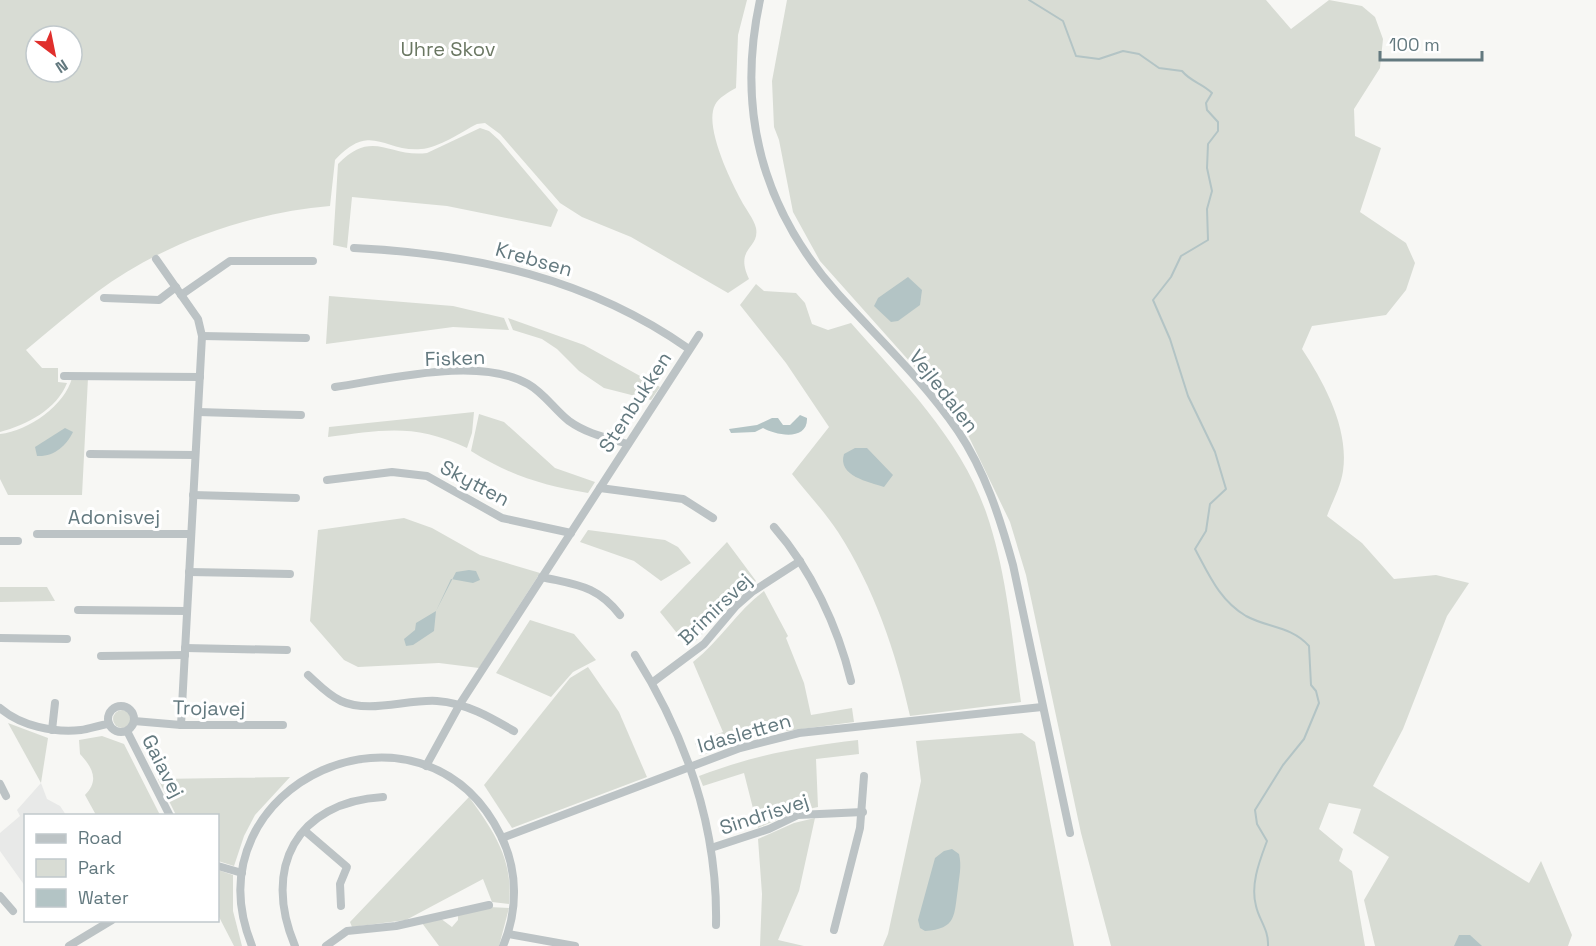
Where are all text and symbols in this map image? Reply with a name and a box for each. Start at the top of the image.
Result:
north arrow [24,24,84,84]
scale bar [1380,24,1482,62]
text: 100 m [1389,33,1440,56]
park label: Uhre Skov [401,36,496,62]
text: N [52,55,72,78]
street label: Krebsen [493,236,575,282]
street label: Fisken [424,344,486,372]
street label: Vejledalen [903,344,985,438]
street label: Stenbukken [593,347,677,457]
street label: Skytten [436,454,514,512]
street label: Adonisvej [68,504,160,530]
street label: Brimirsvej [673,568,757,650]
street label: Trojavej [172,694,246,722]
street label: Idasletten [694,707,794,759]
street label: Gaiavej [136,730,190,802]
street label: Sindrisvej [716,787,812,841]
legend [24,814,219,922]
text: Road [78,826,122,849]
text: Park [78,856,116,879]
text: Water [78,886,129,909]

